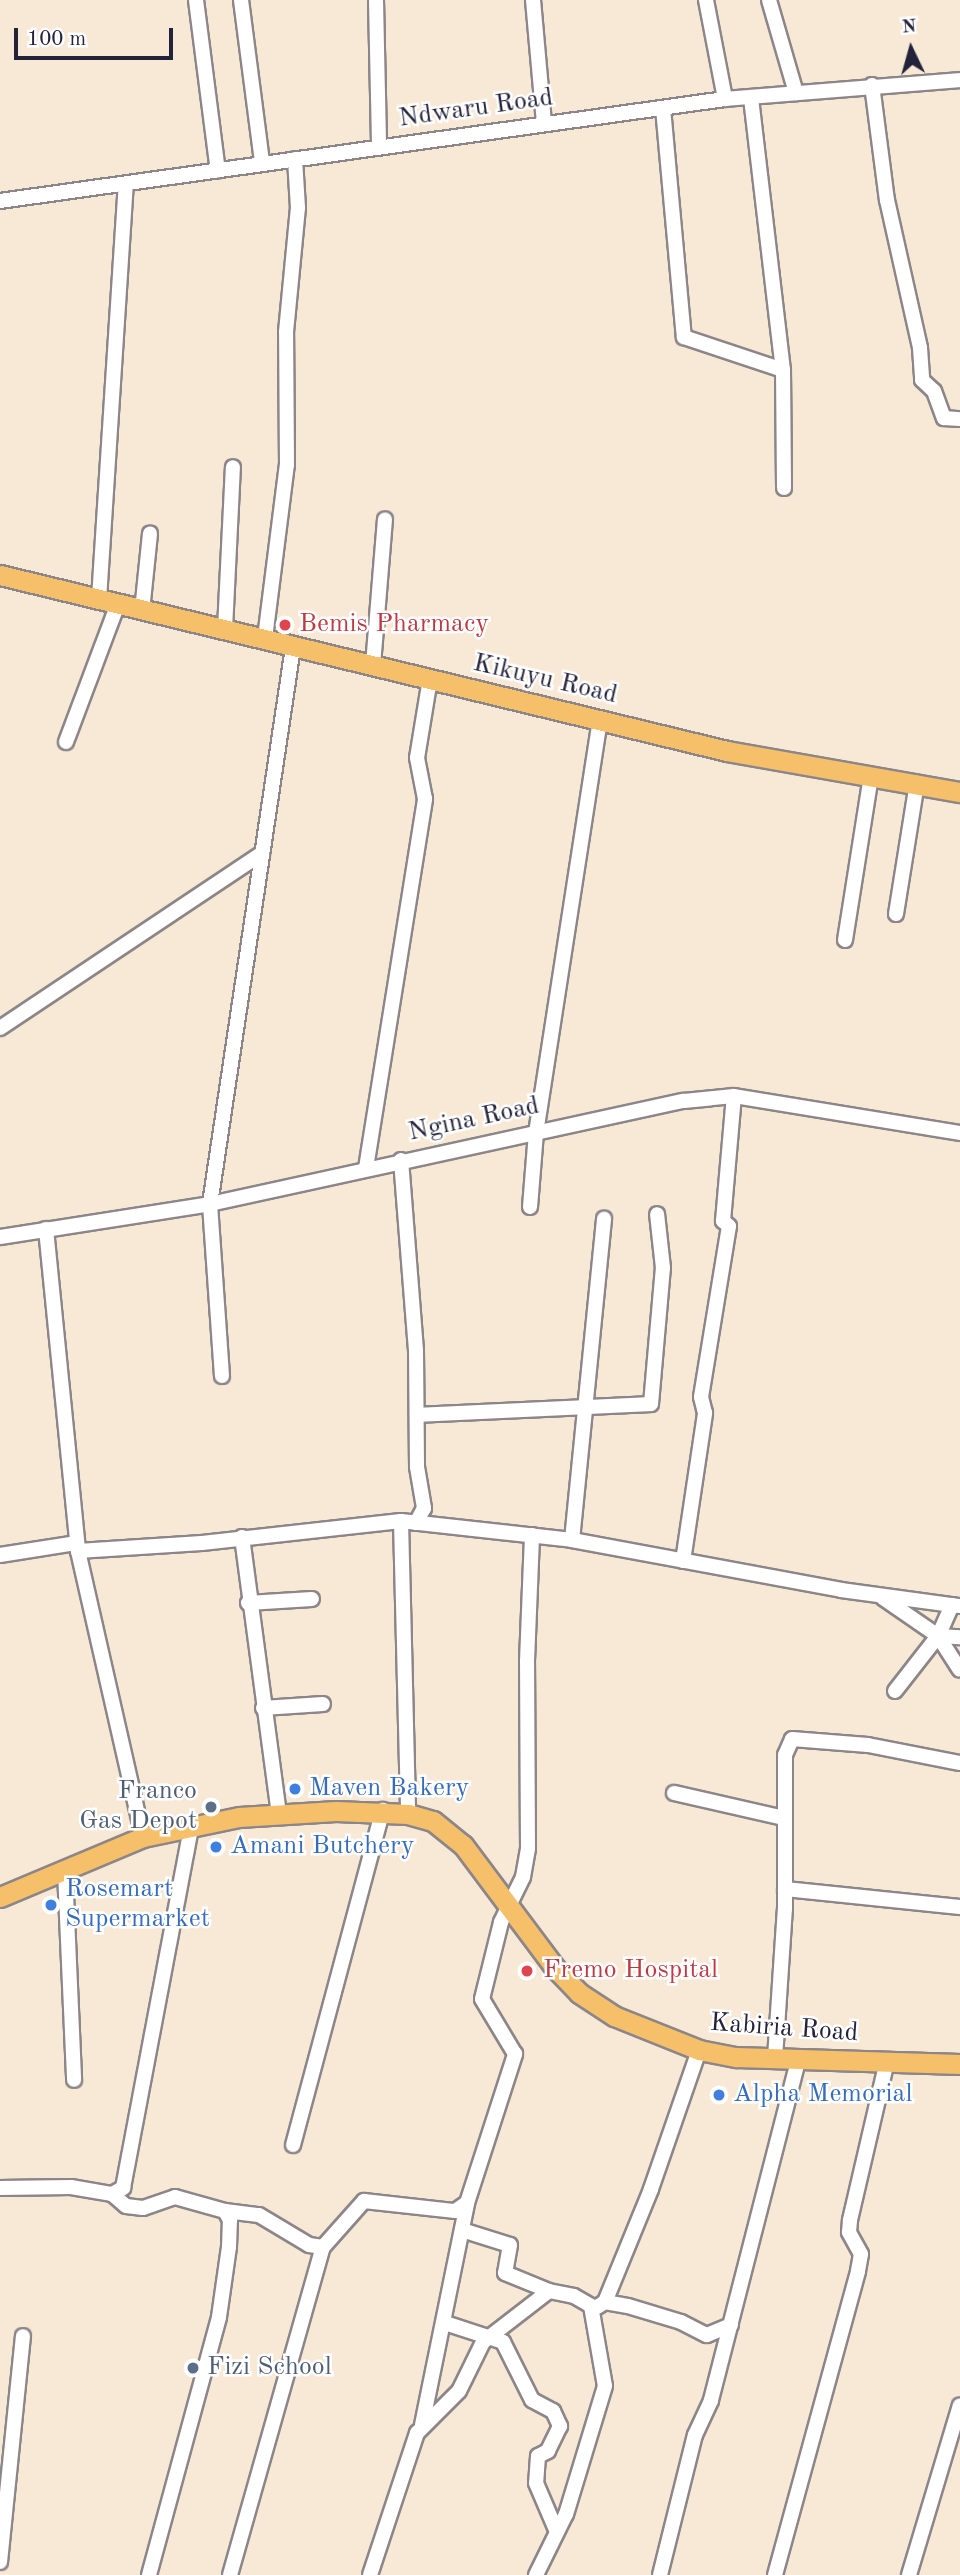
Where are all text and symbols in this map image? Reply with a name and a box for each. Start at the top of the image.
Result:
scale bar [18,14,177,58]
north arrow [876,14,946,84]
text: N [901,17,917,38]
text: 100 m [27,29,86,50]
street label: Ndwaru Road [397,83,555,135]
place label: Bemis Pharmacy [299,609,489,641]
marker: Bemis Pharmacy [277,617,293,633]
street label: Kikuyu Road [470,648,620,712]
street label: Ngina Road [406,1091,542,1149]
place label: Maven Bakery [309,1773,469,1805]
place label: Franco Gas Depot [79,1776,197,1838]
marker: Maven Bakery [287,1781,303,1797]
marker: Franco Gas Depot [203,1799,219,1815]
place label: Amani Butchery [230,1831,414,1863]
marker: Amani Butchery [208,1839,224,1855]
place label: Rosemart Supermarket [65,1874,210,1936]
marker: Rosemart Supermarket [43,1897,59,1913]
place label: Fremo Hospital [543,1955,718,1987]
marker: Fremo Hospital [517,1961,537,1981]
street label: Kabiria Road [709,2008,859,2050]
place label: Alpha Memorial [733,2079,912,2111]
marker: Alpha Memorial [711,2087,727,2103]
place label: Fizi School [207,2352,332,2384]
marker: Fizi School [185,2360,201,2376]

